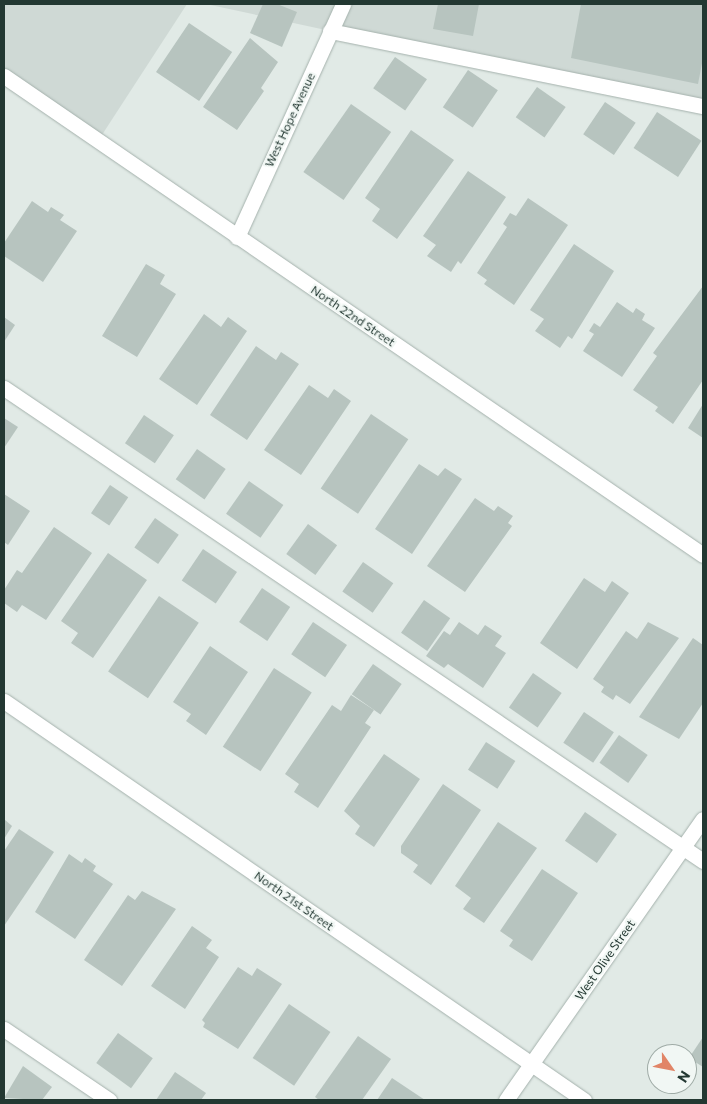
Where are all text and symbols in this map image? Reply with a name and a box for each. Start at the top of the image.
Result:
street label: West Hope Avenue [262,71,318,169]
street label: North 22nd Street [308,283,398,349]
street label: North 21st Street [252,868,336,934]
street label: West Olive Street [572,917,638,1003]
north arrow [647,1044,697,1094]
text: N [674,1068,694,1086]

